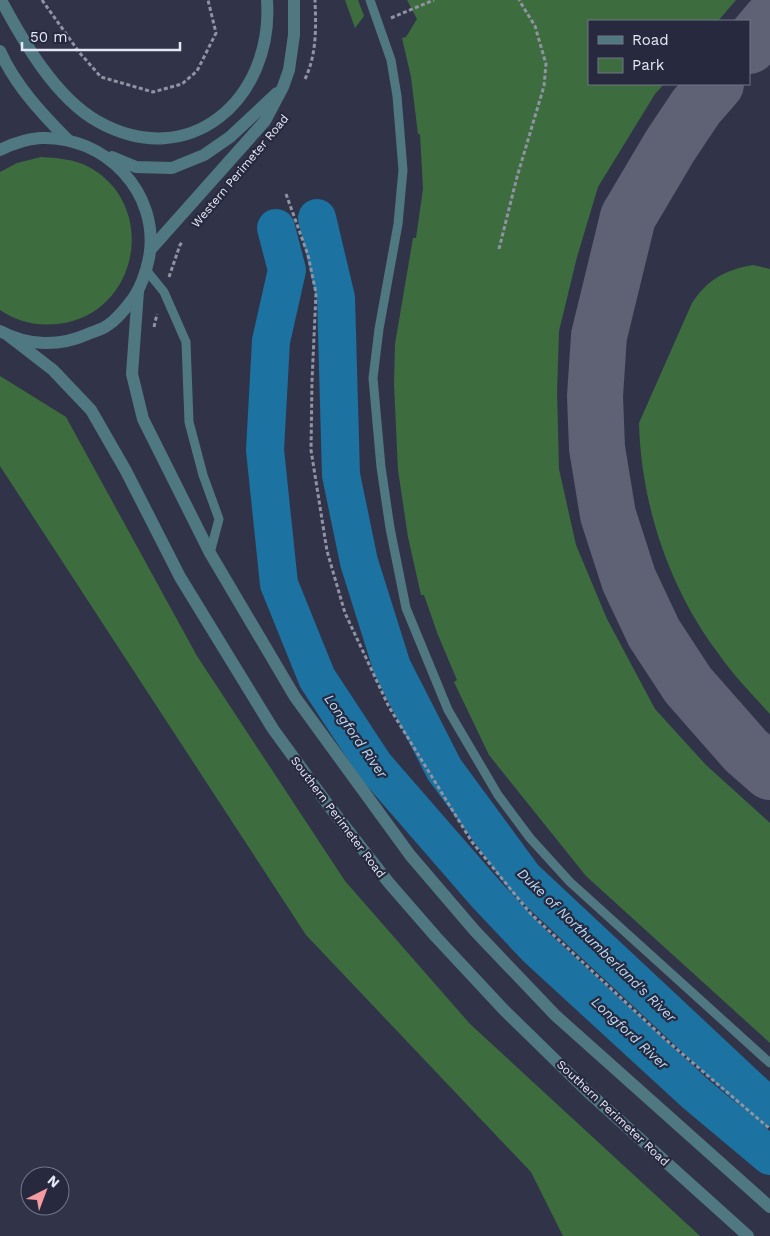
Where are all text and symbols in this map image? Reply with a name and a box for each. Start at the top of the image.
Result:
scale bar [22,20,180,52]
legend [588,20,750,85]
text: 50 m [30,28,67,46]
text: Road [632,31,669,49]
text: Park [632,56,665,74]
street label: Western Perimeter Road [189,112,291,230]
water label: Longford River [321,691,391,781]
street label: Southern Perimeter Road [288,754,388,880]
water label: Duke of Northumberland's River [514,865,680,1026]
water label: Longford River [589,994,672,1073]
street label: Southern Perimeter Road [554,1057,672,1169]
north arrow [20,1166,70,1216]
text: N [44,1172,63,1191]

